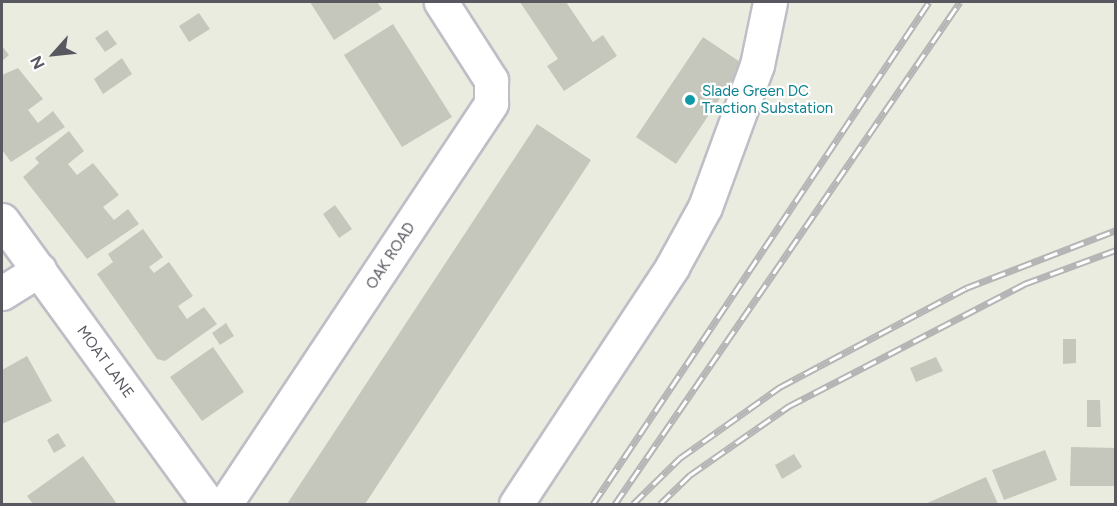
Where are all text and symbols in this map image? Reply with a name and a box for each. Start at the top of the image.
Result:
north arrow [24,24,84,84]
text: N [26,53,49,72]
place label: Slade Green DC Traction Substation [702,82,833,117]
marker: Slade Green DC Traction Substation [683,93,697,107]
street label: OAK ROAD [363,219,419,293]
street label: MOAT LANE [73,322,137,402]

